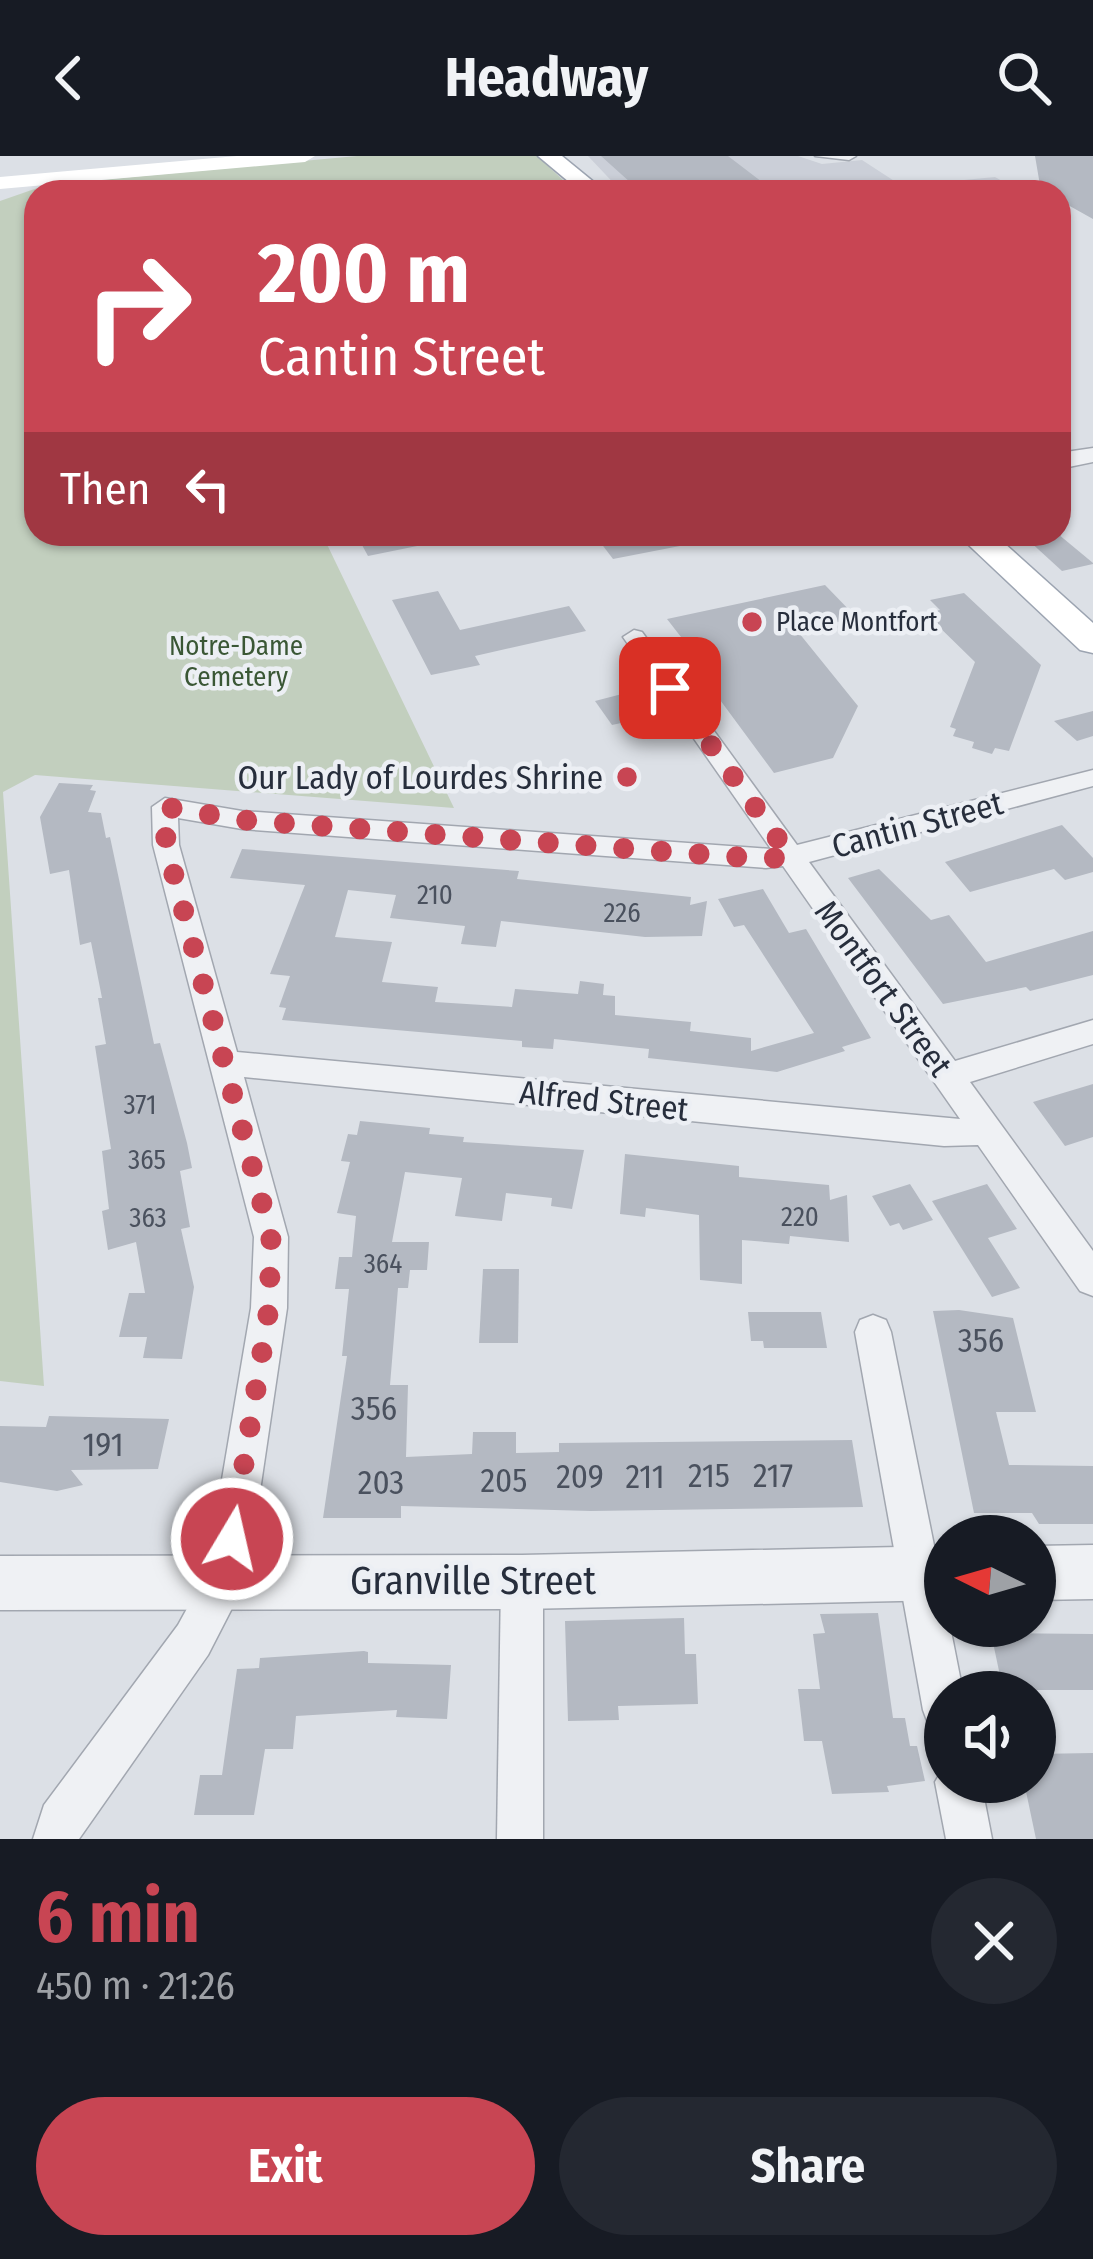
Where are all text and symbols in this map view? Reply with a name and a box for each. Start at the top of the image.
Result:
icon: back [36,45,102,111]
icon: search [991,45,1057,111]
text: Headway [445,46,648,110]
text: 200 m [258,223,470,324]
icon: right [60,228,216,384]
text: Cantin Street [258,325,545,389]
icon: left [175,456,241,522]
text: Then [60,462,151,516]
place label: Place Montfort [776,606,938,638]
marker: Place Montfort [739,609,765,635]
park label: Notre-Dame Cemetery [169,630,303,693]
pin [619,637,721,739]
icon: arrive [637,655,703,721]
place label: Our Lady of Lourdes Shrine [238,758,603,798]
marker: Our Lady of Lourdes Shrine [614,764,640,790]
street label: Cantin Street [827,783,1007,867]
house number: 210 [417,879,453,911]
street label: Montfort Street [806,893,960,1084]
house number: 226 [603,897,641,929]
street label: Alfred Street [517,1072,691,1130]
house number: 371 [123,1089,157,1121]
house number: 365 [128,1144,166,1176]
house number: 220 [781,1201,819,1233]
house number: 363 [129,1202,167,1234]
house number: 364 [364,1248,402,1280]
house number: 356 [958,1321,1004,1361]
house number: 356 [351,1389,397,1429]
house number: 191 [82,1425,124,1465]
house number: 215 [688,1456,730,1496]
house number: 217 [753,1456,793,1496]
house number: 209 [556,1457,604,1497]
house number: 211 [625,1457,665,1497]
house number: 205 [481,1461,527,1501]
house number: 203 [358,1463,404,1503]
position arrow [169,1476,295,1602]
north arrow [924,1515,1056,1647]
map controls [924,1515,1056,1803]
street label: Granville Street [350,1558,596,1604]
button: sound [924,1671,1056,1803]
text: 6 min [36,1875,200,1961]
button: close [931,1878,1057,2004]
text: 450 m · 21:26 [36,1963,235,2009]
button: Exit [36,2097,535,2235]
button: Share [559,2097,1057,2235]

